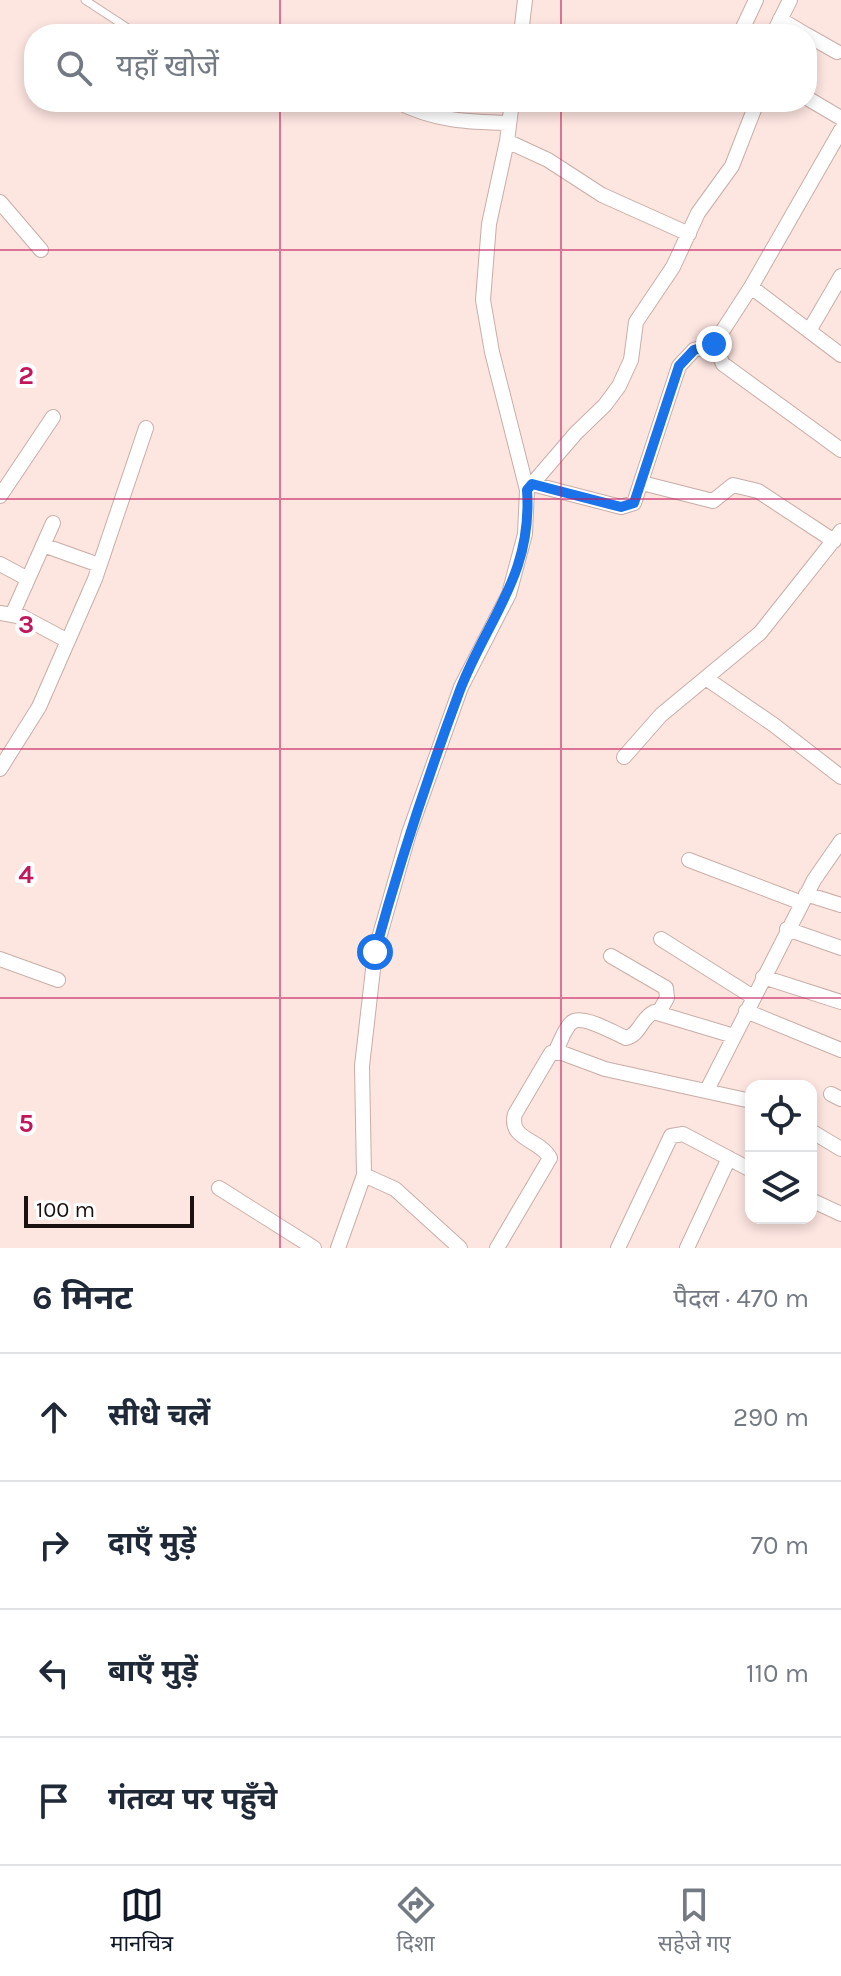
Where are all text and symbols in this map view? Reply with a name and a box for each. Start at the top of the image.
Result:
search box [24,24,817,112]
icon: search [52,46,96,90]
text: यहाँ खोजें [116,48,219,84]
route end [696,326,732,362]
text: 2 [18,360,34,391]
text: 3 [18,609,34,640]
text: 4 [18,859,34,890]
route start [357,934,393,970]
map controls [745,1080,817,1224]
button: locate [745,1080,817,1152]
text: 5 [18,1108,34,1139]
button: layers [745,1152,817,1224]
scale bar [24,1192,194,1228]
text: 100 m [36,1197,95,1223]
text: 6 मिनट [32,1278,133,1318]
text: पैदल · 470 m [673,1283,809,1314]
icon: ahead [32,1395,76,1439]
text: सीधे चलें [108,1397,210,1433]
text: 290 m [733,1402,809,1433]
icon: right [32,1523,76,1567]
text: दाएँ मुड़ें [108,1525,196,1561]
text: 70 m [751,1530,809,1561]
icon: left [32,1651,76,1695]
text: बाएँ मुड़ें [108,1653,198,1689]
text: 110 m [746,1658,809,1689]
icon: arrive [32,1779,76,1823]
text: गंतव्य पर पहुँचे [108,1781,277,1817]
tab: मानचित्र [110,1883,173,1960]
tab: दिशा [394,1883,438,1960]
tab: सहेजे गए [658,1883,731,1960]

